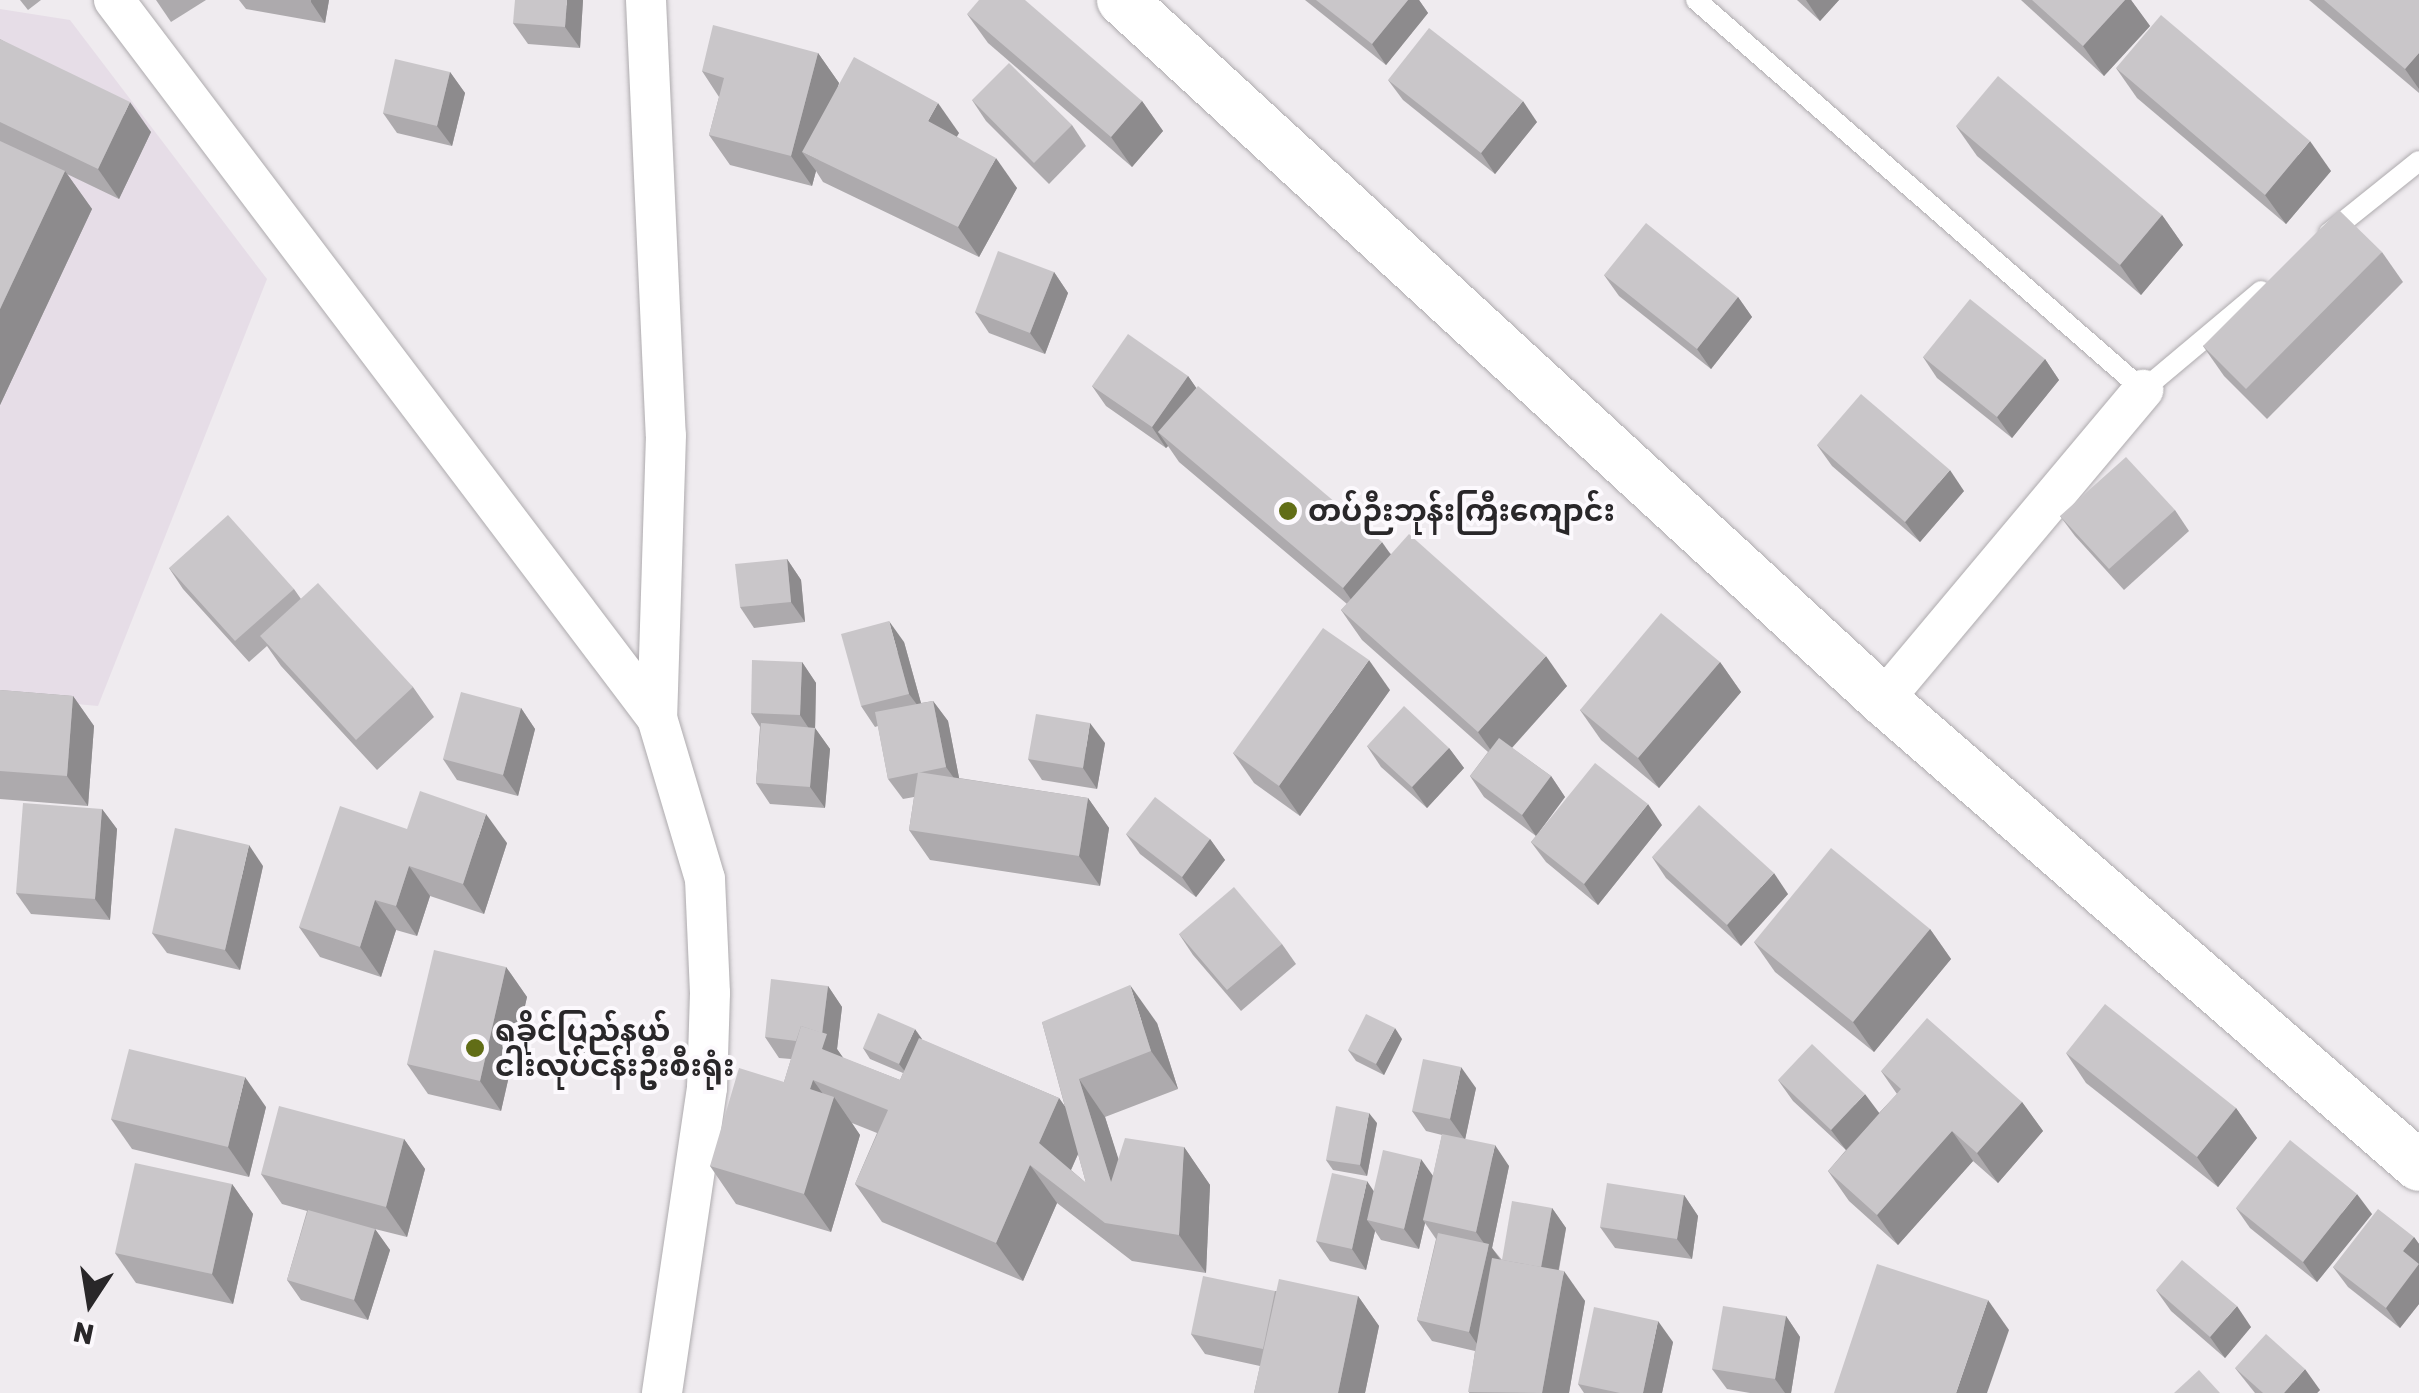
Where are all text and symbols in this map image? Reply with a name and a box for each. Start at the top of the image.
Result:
place label: တပ်ဉီးဘုန်းကြီးကျောင်း [1308,493,1615,529]
marker: တပ်ဉီးဘုန်းကြီးကျောင်း [1277,500,1299,522]
place label: ရခိုင်ပြည်နယ် ငါးလုပ်ငန်းဦးစီးရုံး [495,1013,734,1084]
marker: ရခိုင်ပြည်နယ် ငါးလုပ်ငန်းဦးစီးရုံး [464,1037,486,1059]
north arrow [40,1253,140,1353]
text: N [70,1315,97,1351]

